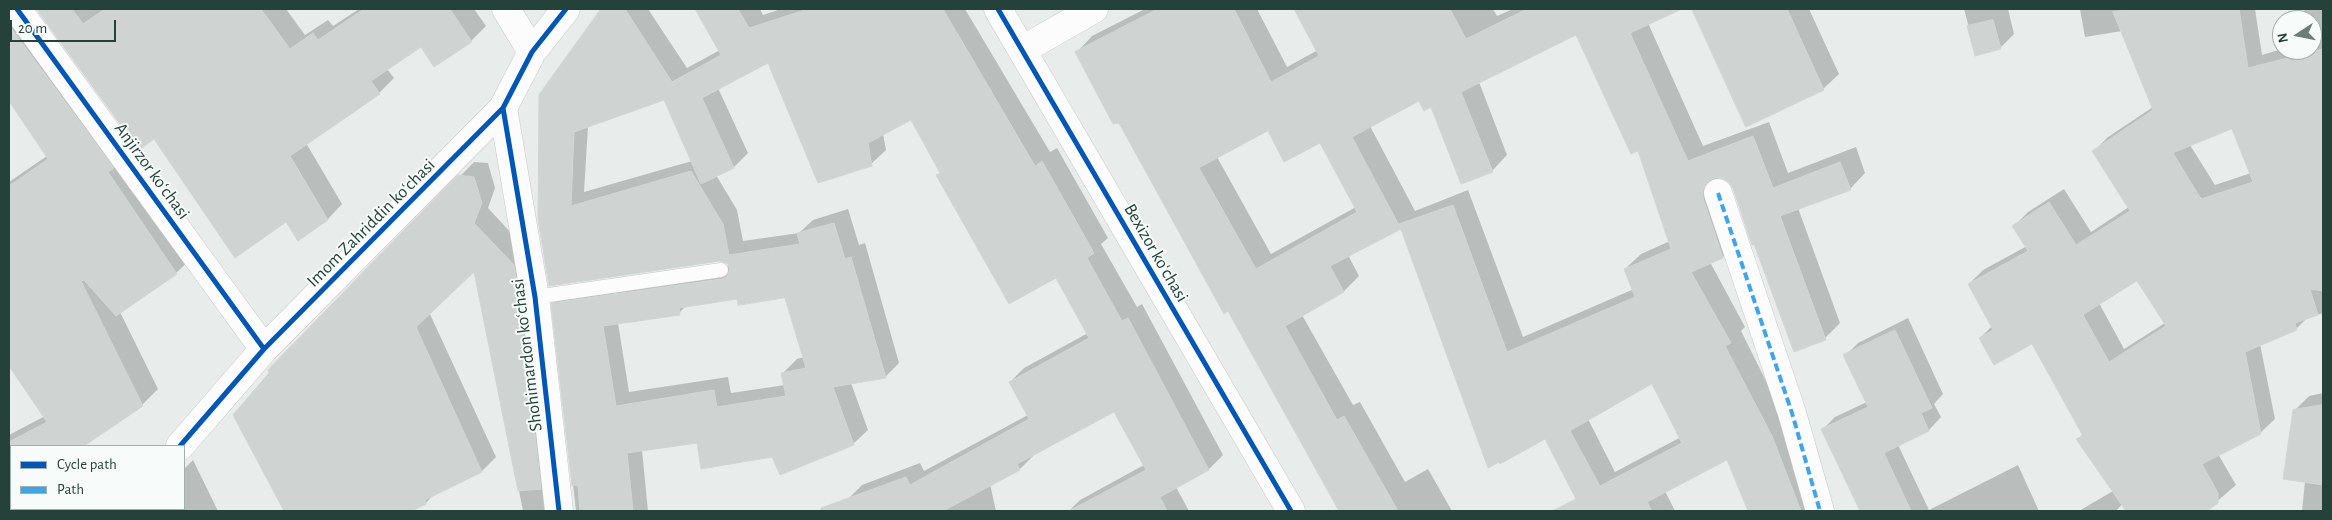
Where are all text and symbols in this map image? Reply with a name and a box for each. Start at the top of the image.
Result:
scale bar [12,10,119,42]
north arrow [2272,10,2322,60]
text: 20 m [18,21,47,36]
text: N [2275,32,2291,44]
street label: Anjirzor koʻchasi [110,118,194,224]
street label: Imom Zahriddin koʻchasi [302,154,440,292]
street label: Bexizor koʻchasi [1119,200,1193,306]
street label: Shohimardon koʻchasi [507,277,547,433]
legend [10,445,185,510]
text: Cycle path [57,457,117,472]
text: Path [57,482,84,497]

